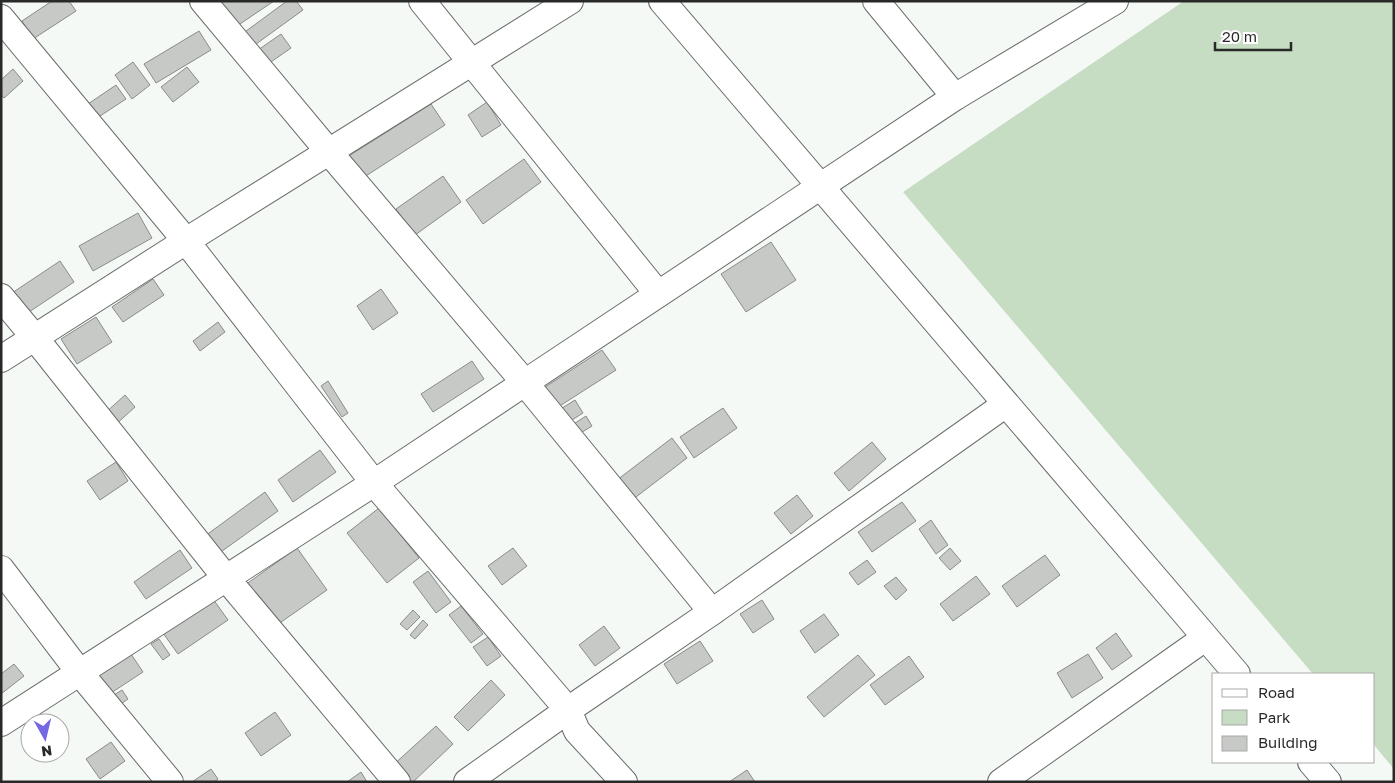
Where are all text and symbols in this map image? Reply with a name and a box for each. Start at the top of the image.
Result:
scale bar [1215,20,1291,52]
text: 20 m [1222,27,1257,45]
legend [1212,673,1375,763]
text: Road [1258,683,1295,701]
text: Park [1258,708,1291,726]
north arrow [20,713,70,763]
text: Building [1258,733,1318,751]
text: N [40,742,53,761]

